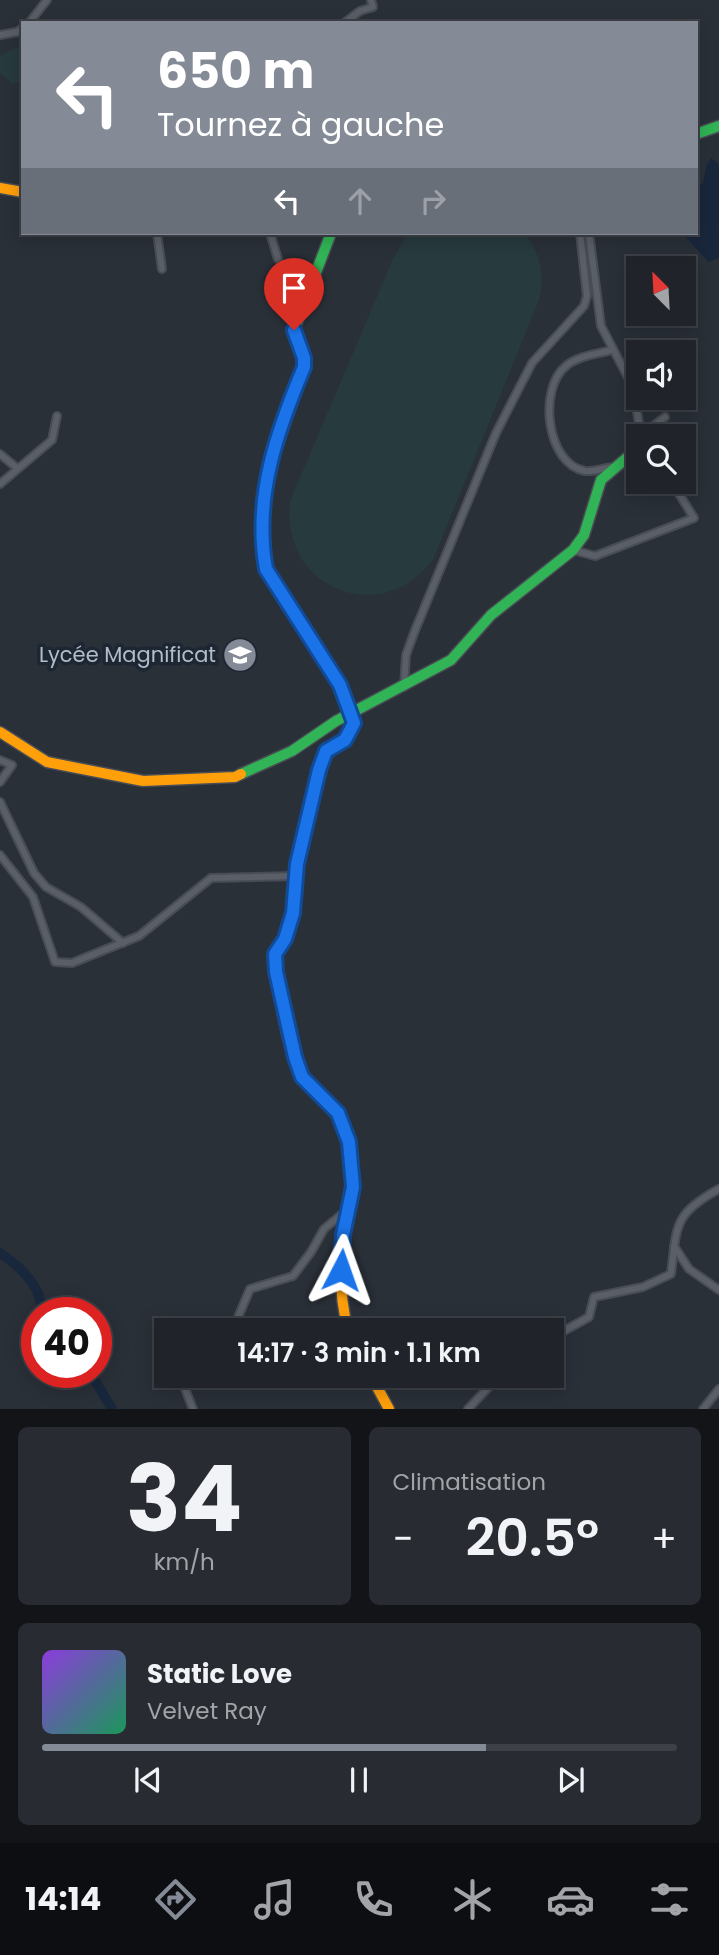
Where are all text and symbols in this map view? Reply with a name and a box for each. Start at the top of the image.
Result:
text: 650 m [157,37,314,105]
icon: left [42,49,133,140]
text: Tournez à gauche [157,102,444,147]
icon: left [268,182,306,220]
icon: ahead [341,182,379,220]
icon: right [414,182,452,220]
north arrow [626,256,696,326]
map controls [626,256,696,494]
pin [264,258,324,330]
icon: arrive [275,269,313,307]
button: sound [626,340,696,410]
button: search [626,424,696,494]
school or university icon: Lycée Magnificat [221,636,259,674]
place label: Lycée Magnificat [39,640,216,669]
position arrow [304,1233,378,1307]
speed limit sign: 40 [21,1297,112,1388]
text: 14:17 · 3 min · 1.1 km [237,1335,481,1371]
text: 34 [126,1435,243,1563]
text: Climatisation [393,1466,546,1498]
text: 20.5° [465,1501,599,1574]
text: − [393,1512,413,1565]
text: + [651,1512,677,1565]
text: km/h [154,1546,215,1578]
text: Static Love [147,1656,292,1692]
text: Velvet Ray [147,1695,267,1727]
icon: previous [129,1761,167,1799]
icon: pause [340,1761,378,1799]
icon: next [552,1761,590,1799]
icon: directions [151,1875,200,1924]
icon: music [250,1875,299,1924]
icon: phone [349,1875,398,1924]
icon: climate [448,1875,497,1924]
icon: car [546,1875,595,1924]
icon: filters [645,1875,694,1924]
text: 14:14 [25,1876,101,1921]

